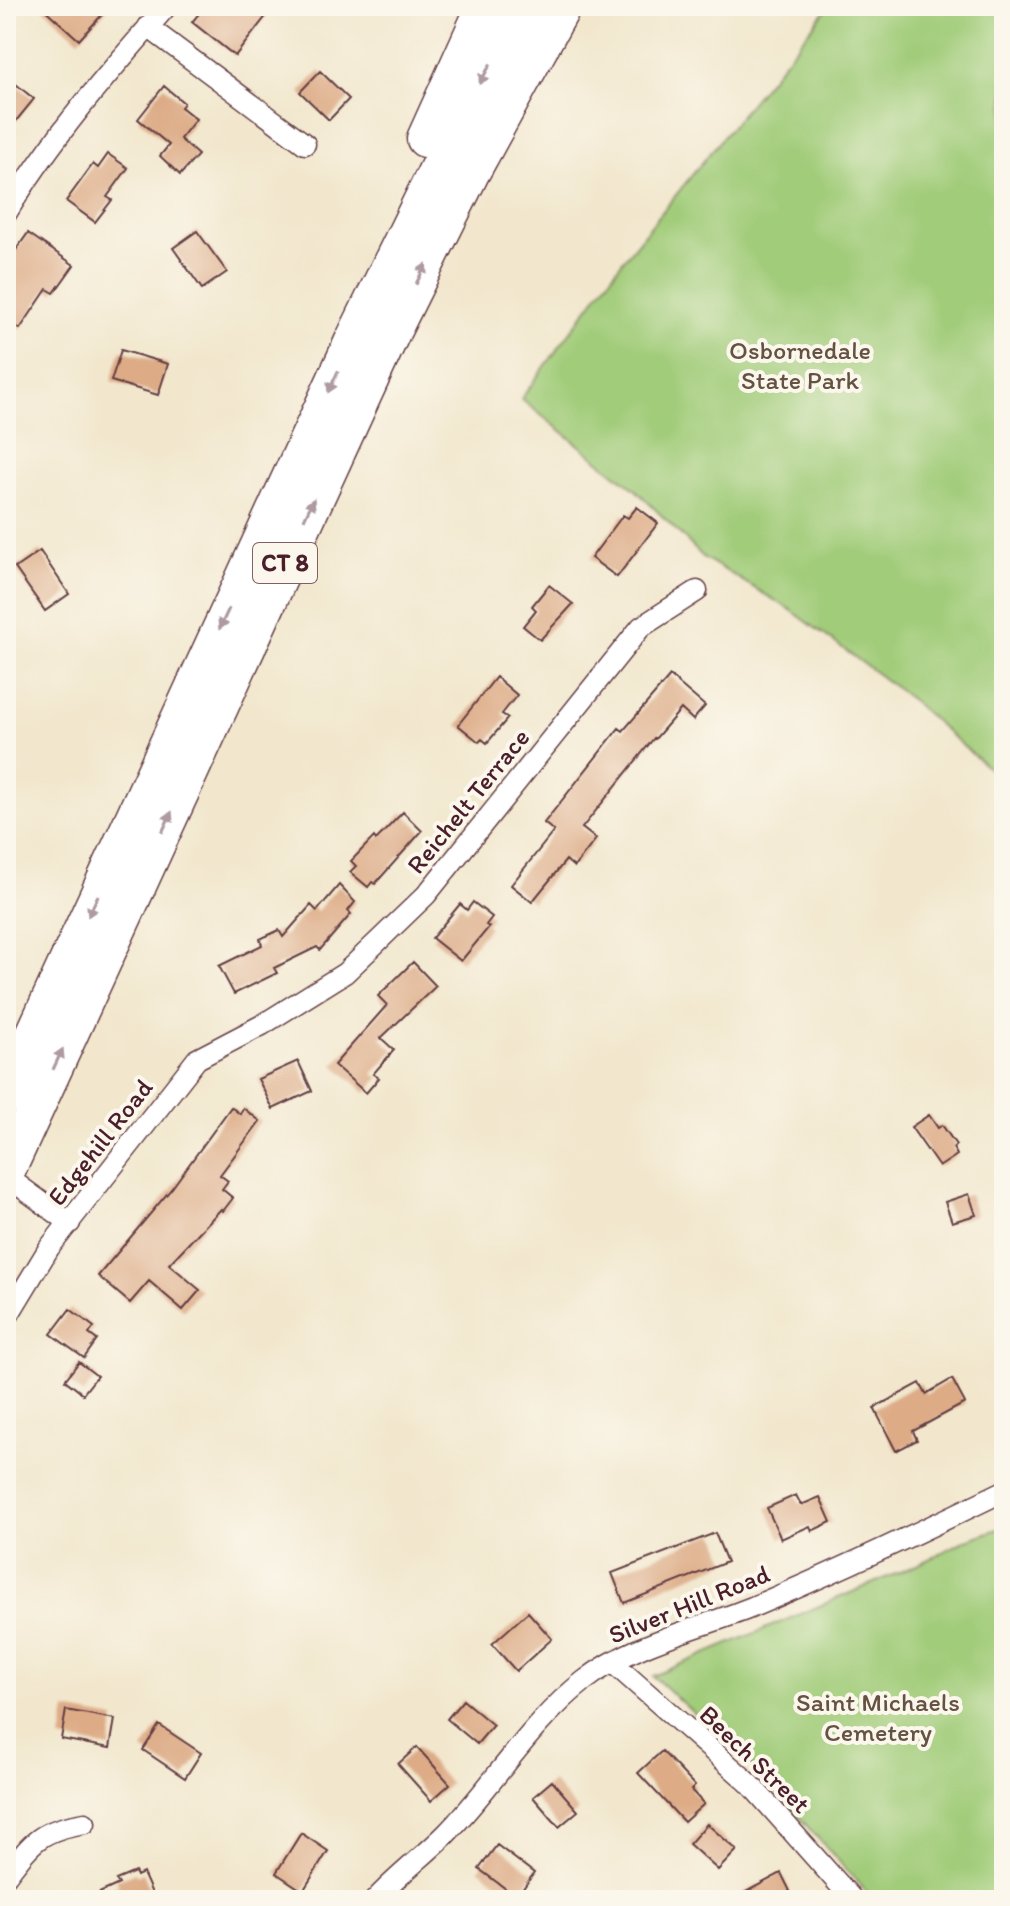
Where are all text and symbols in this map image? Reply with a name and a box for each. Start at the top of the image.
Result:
one-way arrow [478,63,492,85]
one-way arrow [414,263,428,286]
park label: Osbornedale State Park [729,334,871,396]
one-way arrow [326,371,340,394]
one-way arrow [303,497,316,521]
road number: CT 8 [253,543,317,583]
one-way arrow [218,607,231,630]
street label: Reichelt Terrace [400,722,536,880]
one-way arrow [160,810,173,834]
one-way arrow [86,894,100,918]
one-way arrow [52,1047,65,1070]
street label: Edgehill Road [41,1072,159,1212]
street label: Silver Hill Road [604,1557,774,1651]
park label: Saint Michaels Cemetery [796,1686,960,1748]
street label: Beech Street [693,1698,817,1820]

